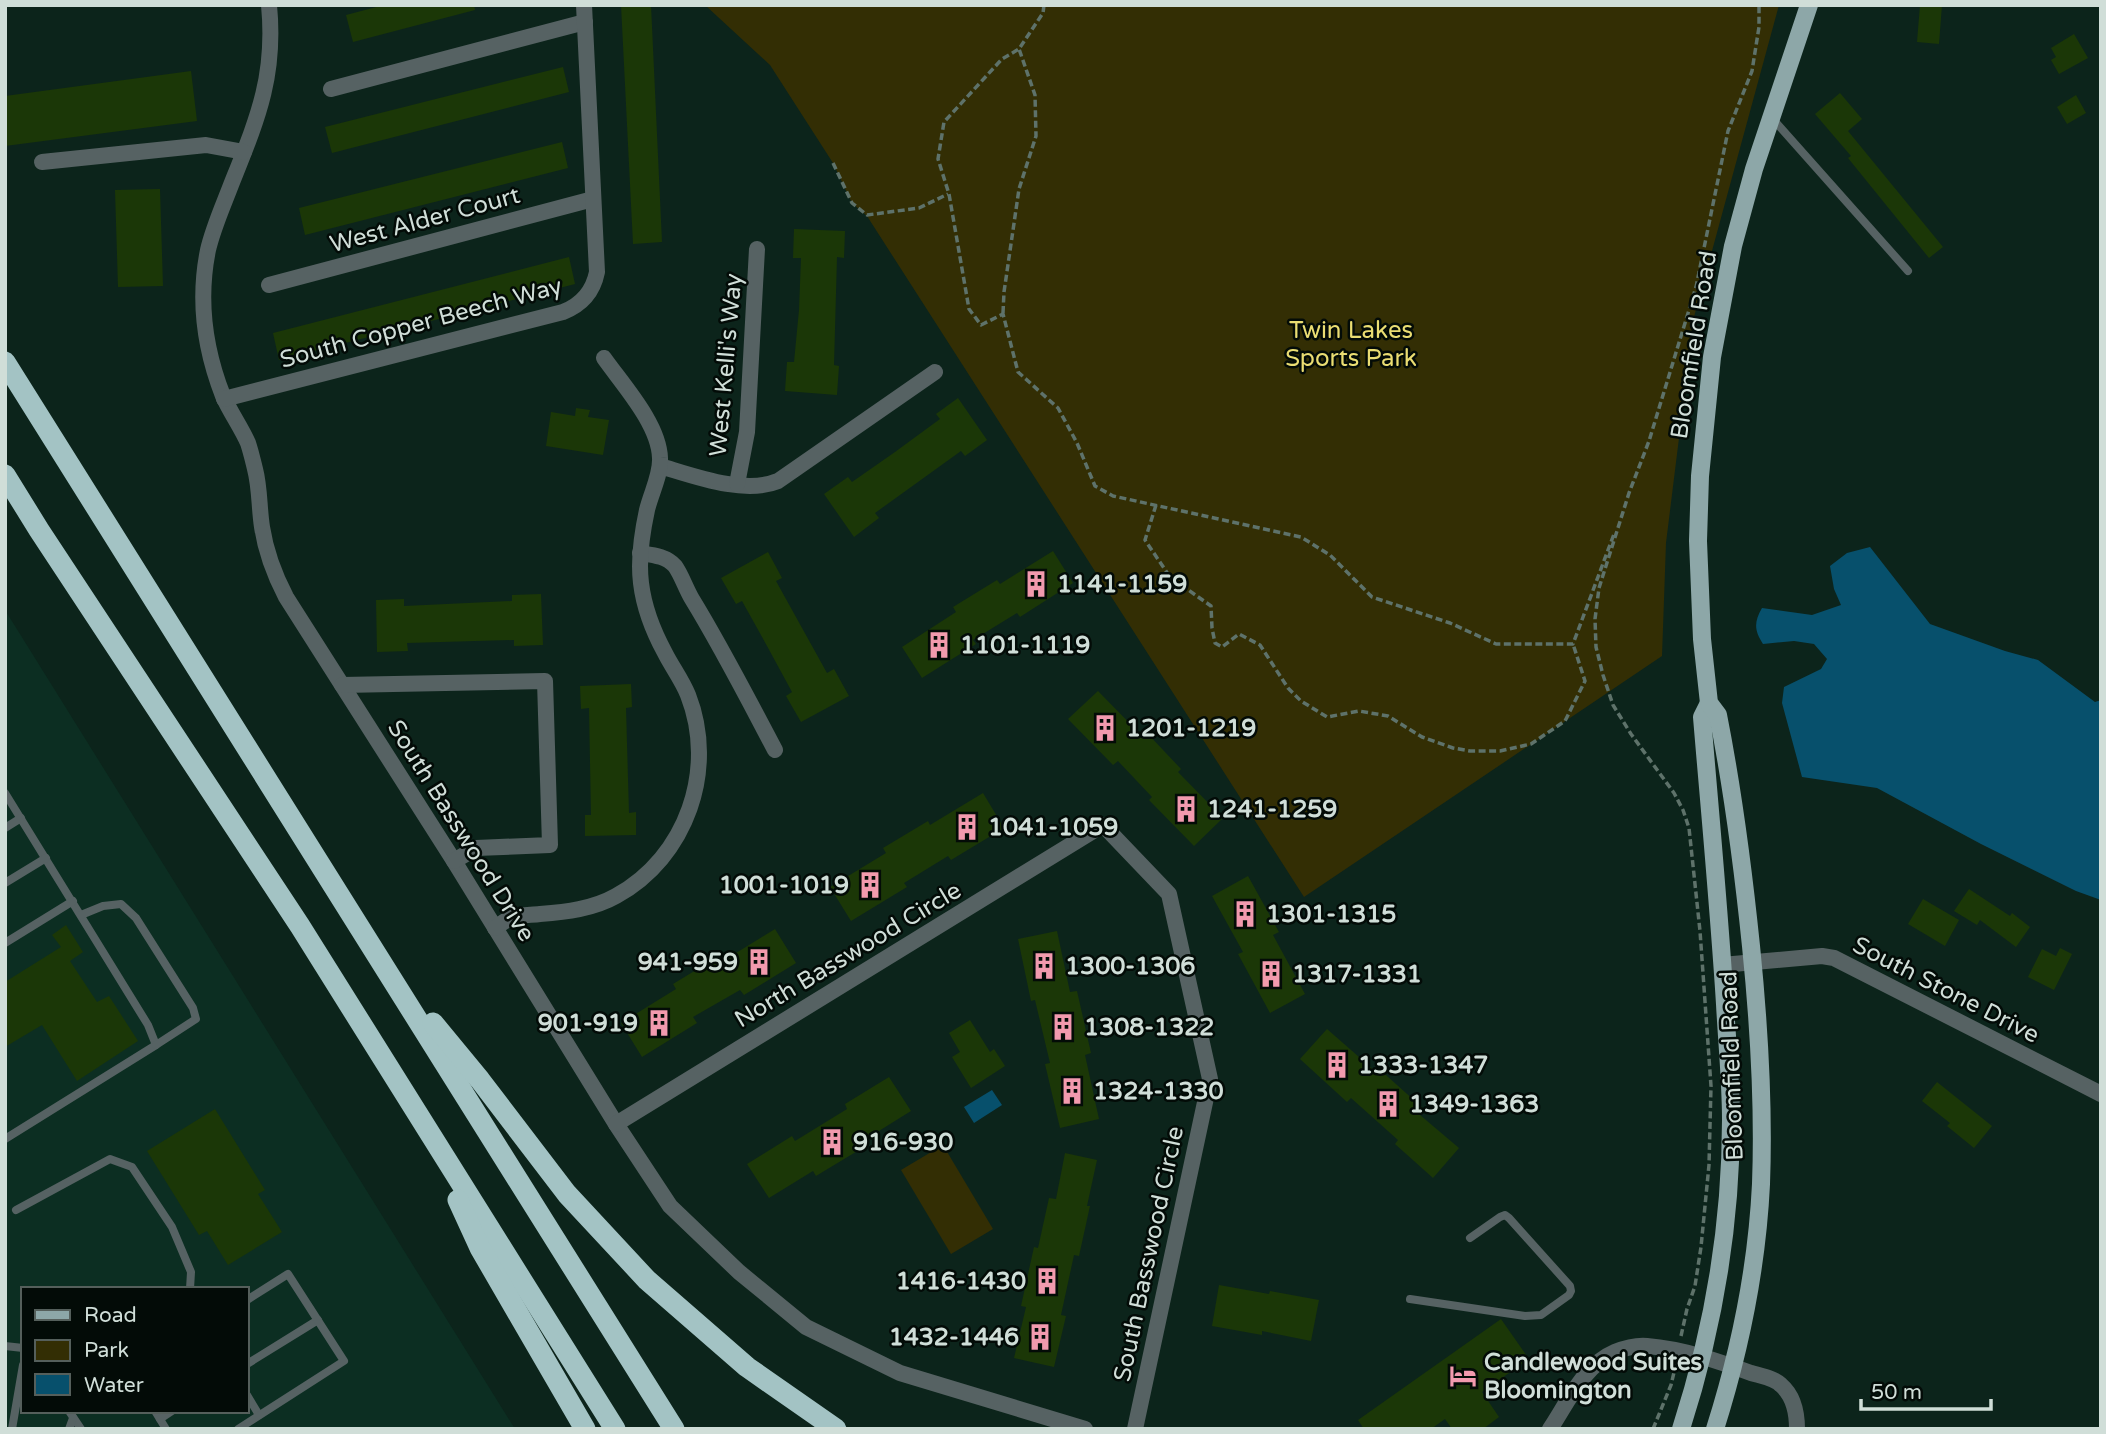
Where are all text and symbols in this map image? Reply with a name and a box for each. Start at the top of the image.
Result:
street label: West Alder Court [327,181,523,259]
street label: Bloomfield Road [1665,249,1723,441]
street label: South Copper Beech Way [277,271,565,375]
street label: West Kelli's Way [704,272,748,458]
park label: Twin Lakes Sports Park [1285,316,1417,373]
building icon: 1141-1159 [1021,569,1051,599]
place label: 1141-1159 [1057,570,1187,599]
building icon: 1101-1119 [924,630,954,660]
place label: 1101-1119 [960,631,1090,660]
building icon: 1201-1219 [1090,713,1120,743]
place label: 1201-1219 [1126,714,1256,743]
street label: South Basswood Drive [381,715,541,947]
building icon: 1241-1259 [1171,794,1201,824]
place label: 1241-1259 [1207,795,1337,824]
building icon: 1041-1059 [952,812,982,842]
place label: 1041-1059 [988,813,1118,842]
building icon: 1001-1019 [855,870,885,900]
place label: 1001-1019 [719,871,849,900]
street label: North Basswood Circle [730,876,966,1034]
building icon: 1301-1315 [1230,899,1260,929]
place label: 1301-1315 [1266,900,1396,929]
street label: South Stone Drive [1848,930,2044,1050]
building icon: 941-959 [744,947,774,977]
place label: 941-959 [638,948,738,977]
building icon: 1300-1306 [1029,951,1059,981]
place label: 1300-1306 [1065,952,1195,981]
building icon: 1317-1331 [1256,959,1286,989]
place label: 1317-1331 [1292,960,1422,989]
street label: Bloomfield Road [1714,971,1750,1161]
building icon: 901-919 [644,1008,674,1038]
place label: 901-919 [538,1009,638,1038]
building icon: 1308-1322 [1048,1012,1078,1042]
place label: 1308-1322 [1084,1013,1214,1042]
building icon: 1333-1347 [1322,1050,1352,1080]
place label: 1333-1347 [1358,1051,1488,1080]
building icon: 1324-1330 [1057,1076,1087,1106]
place label: 1324-1330 [1093,1077,1224,1106]
building icon: 1349-1363 [1373,1089,1403,1119]
place label: 1349-1363 [1409,1090,1539,1119]
street label: South Basswood Circle [1108,1124,1190,1384]
building icon: 916-930 [817,1127,847,1157]
place label: 916-930 [853,1128,953,1157]
building icon: 1416-1430 [1032,1266,1062,1296]
place label: 1416-1430 [896,1267,1026,1296]
legend [21,1287,248,1413]
text: Road [84,1303,137,1328]
building icon: 1432-1446 [1025,1322,1055,1352]
place label: 1432-1446 [889,1323,1019,1352]
text: Park [84,1338,129,1363]
place label: Candlewood Suites Bloomington [1484,1348,1702,1405]
hotel icon: Candlewood Suites Bloomington [1448,1361,1478,1391]
scale bar [1861,1368,1990,1412]
text: Water [84,1373,144,1398]
text: 50 m [1871,1380,1922,1405]

